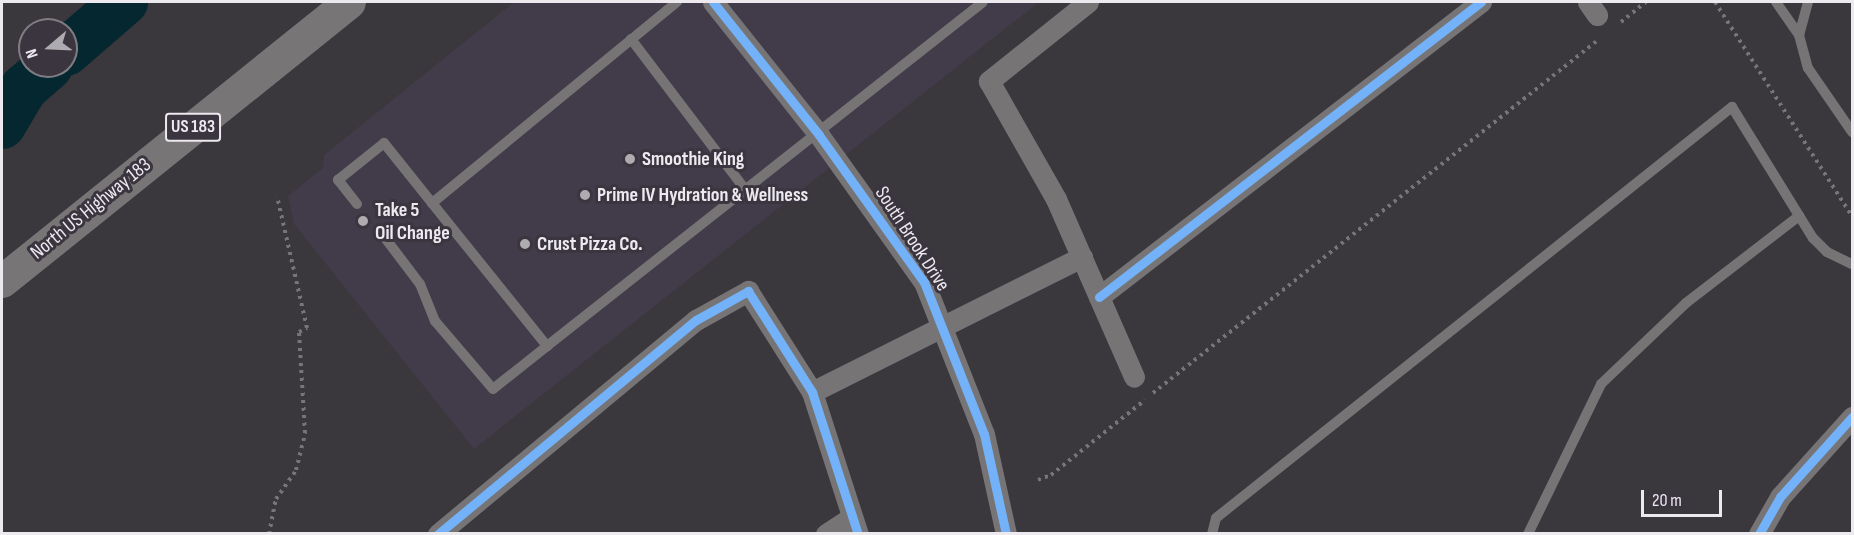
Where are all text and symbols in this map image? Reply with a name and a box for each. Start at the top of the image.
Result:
north arrow [18,18,78,78]
text: N [22,46,43,61]
road number: US 183 [164,112,222,142]
place label: Smoothie King [642,147,744,171]
marker: Smoothie King [623,152,637,166]
street label: North US Highway 183 [26,153,156,265]
street label: South Brook Drive [869,182,955,296]
place label: Prime IV Hydration & Wellness [597,183,808,207]
marker: Prime IV Hydration & Wellness [578,188,592,202]
place label: Take 5 Oil Change [375,198,450,245]
marker: Take 5 Oil Change [356,214,370,228]
place label: Crust Pizza Co. [537,232,643,256]
marker: Crust Pizza Co. [518,237,532,251]
scale bar [1644,478,1725,516]
text: 20 m [1652,490,1682,511]

